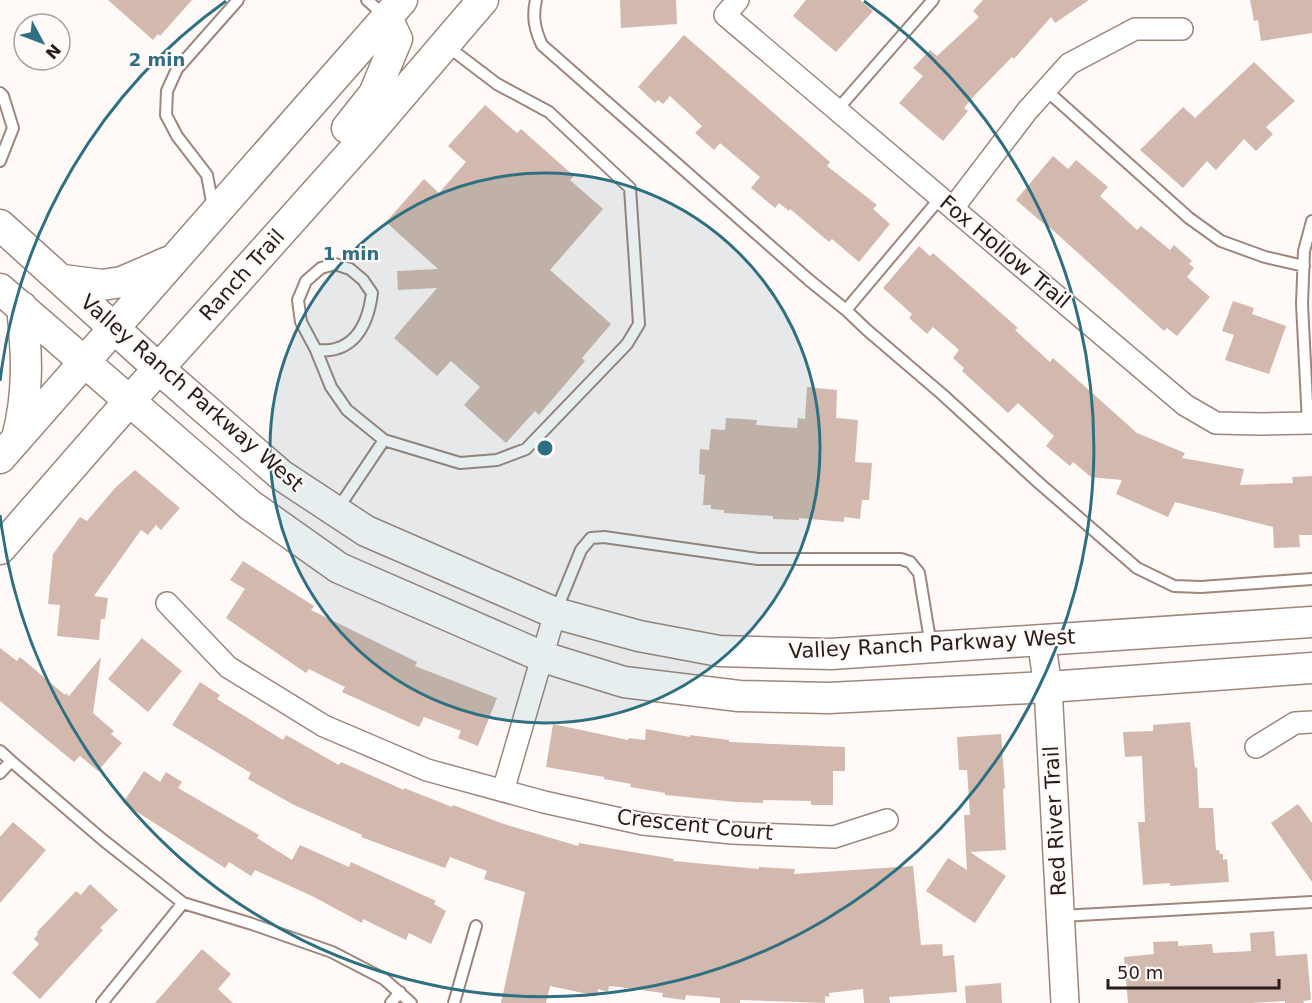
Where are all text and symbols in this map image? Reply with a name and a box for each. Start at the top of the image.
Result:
north arrow [12,12,72,72]
text: N [41,40,65,63]
text: 2 min [129,49,185,70]
street label: Fox Hollow Trail [935,191,1075,313]
street label: Ranch Trail [195,224,289,326]
text: 1 min [323,243,379,264]
street label: Valley Ranch Parkway West [76,290,308,496]
centre of rings [535,438,555,458]
street label: Valley Ranch Parkway West [788,624,1076,664]
street label: Red River Trail [1039,745,1071,897]
street label: Crescent Court [616,805,774,845]
scale bar [1108,952,1279,990]
text: 50 m [1117,962,1163,983]

